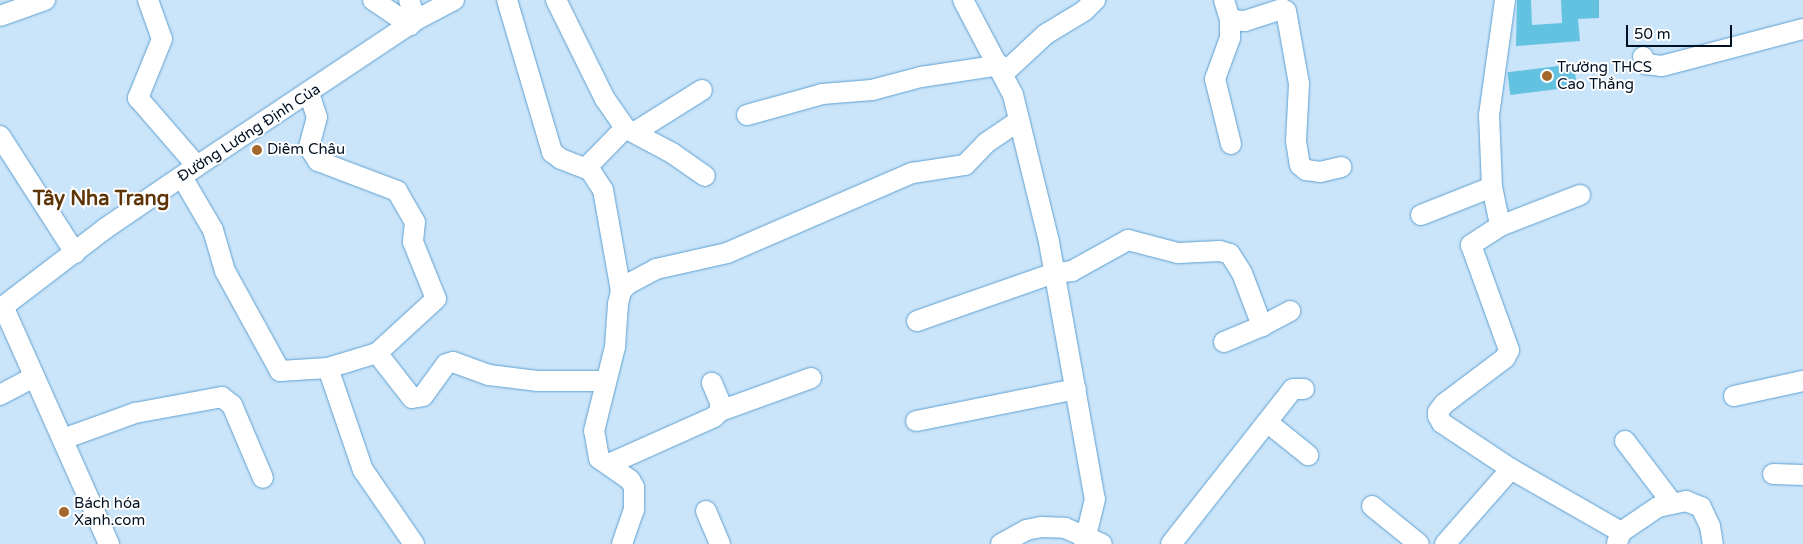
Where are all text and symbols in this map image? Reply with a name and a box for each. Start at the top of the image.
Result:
scale bar [1628,15,1734,47]
text: 50 m [1634,25,1671,43]
place label: Trường THCS Cao Thắng [1557,58,1652,93]
marker: Trường THCS Cao Thắng [1541,70,1553,82]
street label: Đường Lương Định Của [174,80,324,186]
place label: Diêm Châu [267,141,345,159]
marker: Diêm Châu [251,144,263,156]
district label: Tây Nha Trang [33,187,169,211]
place label: Bách hóa Xanh.com [74,494,145,529]
marker: Bách hóa Xanh.com [58,506,70,518]

